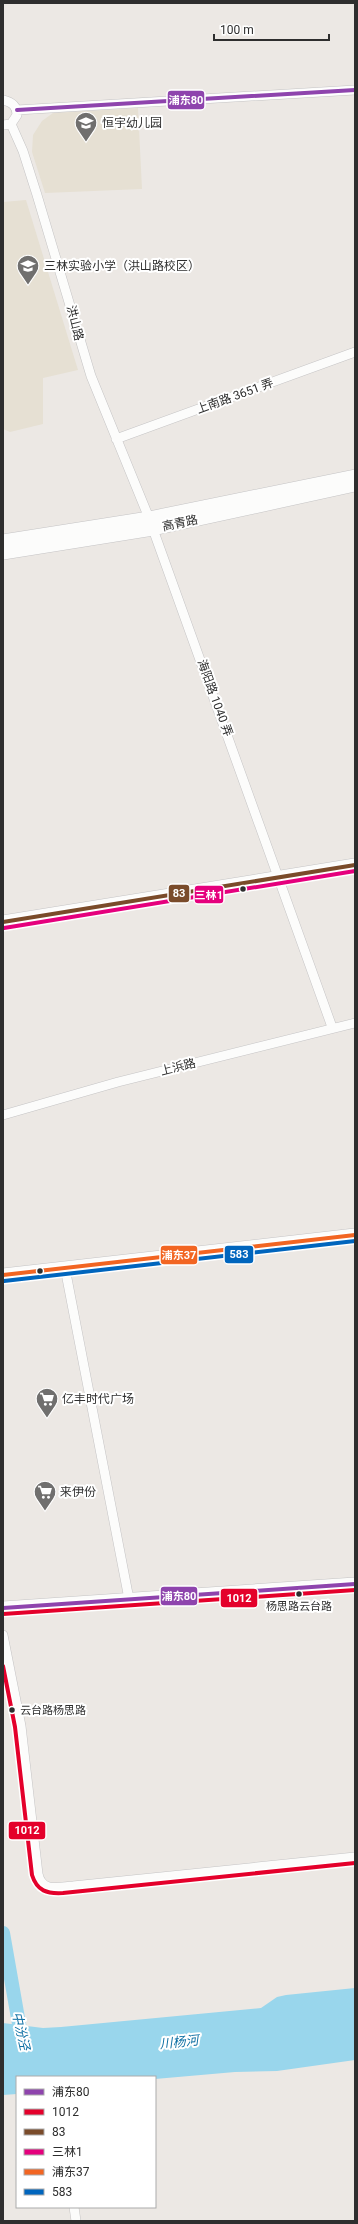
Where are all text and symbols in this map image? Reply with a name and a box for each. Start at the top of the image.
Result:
scale bar [214,16,329,42]
text: 100 m [220,23,254,37]
line badge: 浦东80 [167,90,205,110]
text: 浦东80 [169,94,203,107]
school or university icon: 恒宇幼儿园 [73,110,99,143]
place label: 恒宇幼儿园 [102,116,162,130]
school or university icon: 三林实验小学（洪山路校区） [15,253,41,286]
place label: 三林实验小学（洪山路校区） [44,259,200,273]
street label: 洪山路 [64,304,86,342]
street label: 上南路 3651 弄 [195,376,275,416]
street label: 高青路 [161,512,199,534]
street label: 海阳路 1040 弄 [195,658,235,738]
line badge: 83 [168,884,190,903]
unlabelled marker [238,884,248,894]
line badge: 三林1 [194,885,224,904]
text: 83 [173,887,185,900]
text: 三林1 [195,889,223,902]
street label: 上浜路 [159,1056,197,1078]
line badge: 浦东37 [160,1245,198,1265]
line badge: 583 [224,1245,254,1264]
text: 583 [230,1248,248,1261]
text: 浦东37 [162,1249,196,1262]
unlabelled marker [35,1266,45,1276]
supermarket icon: 亿丰时代广场 [34,1386,60,1419]
place label: 亿丰时代广场 [62,1392,134,1406]
supermarket icon: 来伊份 [32,1479,58,1512]
place label: 来伊份 [60,1485,96,1499]
line badge: 浦东80 [160,1586,198,1606]
line badge: 1012 [220,1588,258,1608]
marker: 杨思路云台路 [294,1589,304,1599]
text: 浦东80 [162,1590,196,1603]
text: 1012 [226,1592,252,1605]
place label: 杨思路云台路 [266,1600,332,1613]
place label: 云台路杨思路 [20,1704,86,1717]
marker: 云台路杨思路 [7,1705,17,1715]
line badge: 1012 [8,1821,46,1840]
text: 1012 [14,1824,40,1837]
water label: 中汾泾 [9,2010,33,2054]
water label: 川杨河 [159,2032,202,2051]
legend [16,2076,156,2208]
text: 浦东80 [52,2085,90,2099]
text: 1012 [52,2105,79,2119]
text: 83 [52,2125,66,2139]
text: 三林1 [52,2145,83,2159]
text: 浦东37 [52,2165,90,2179]
text: 583 [52,2185,72,2199]

